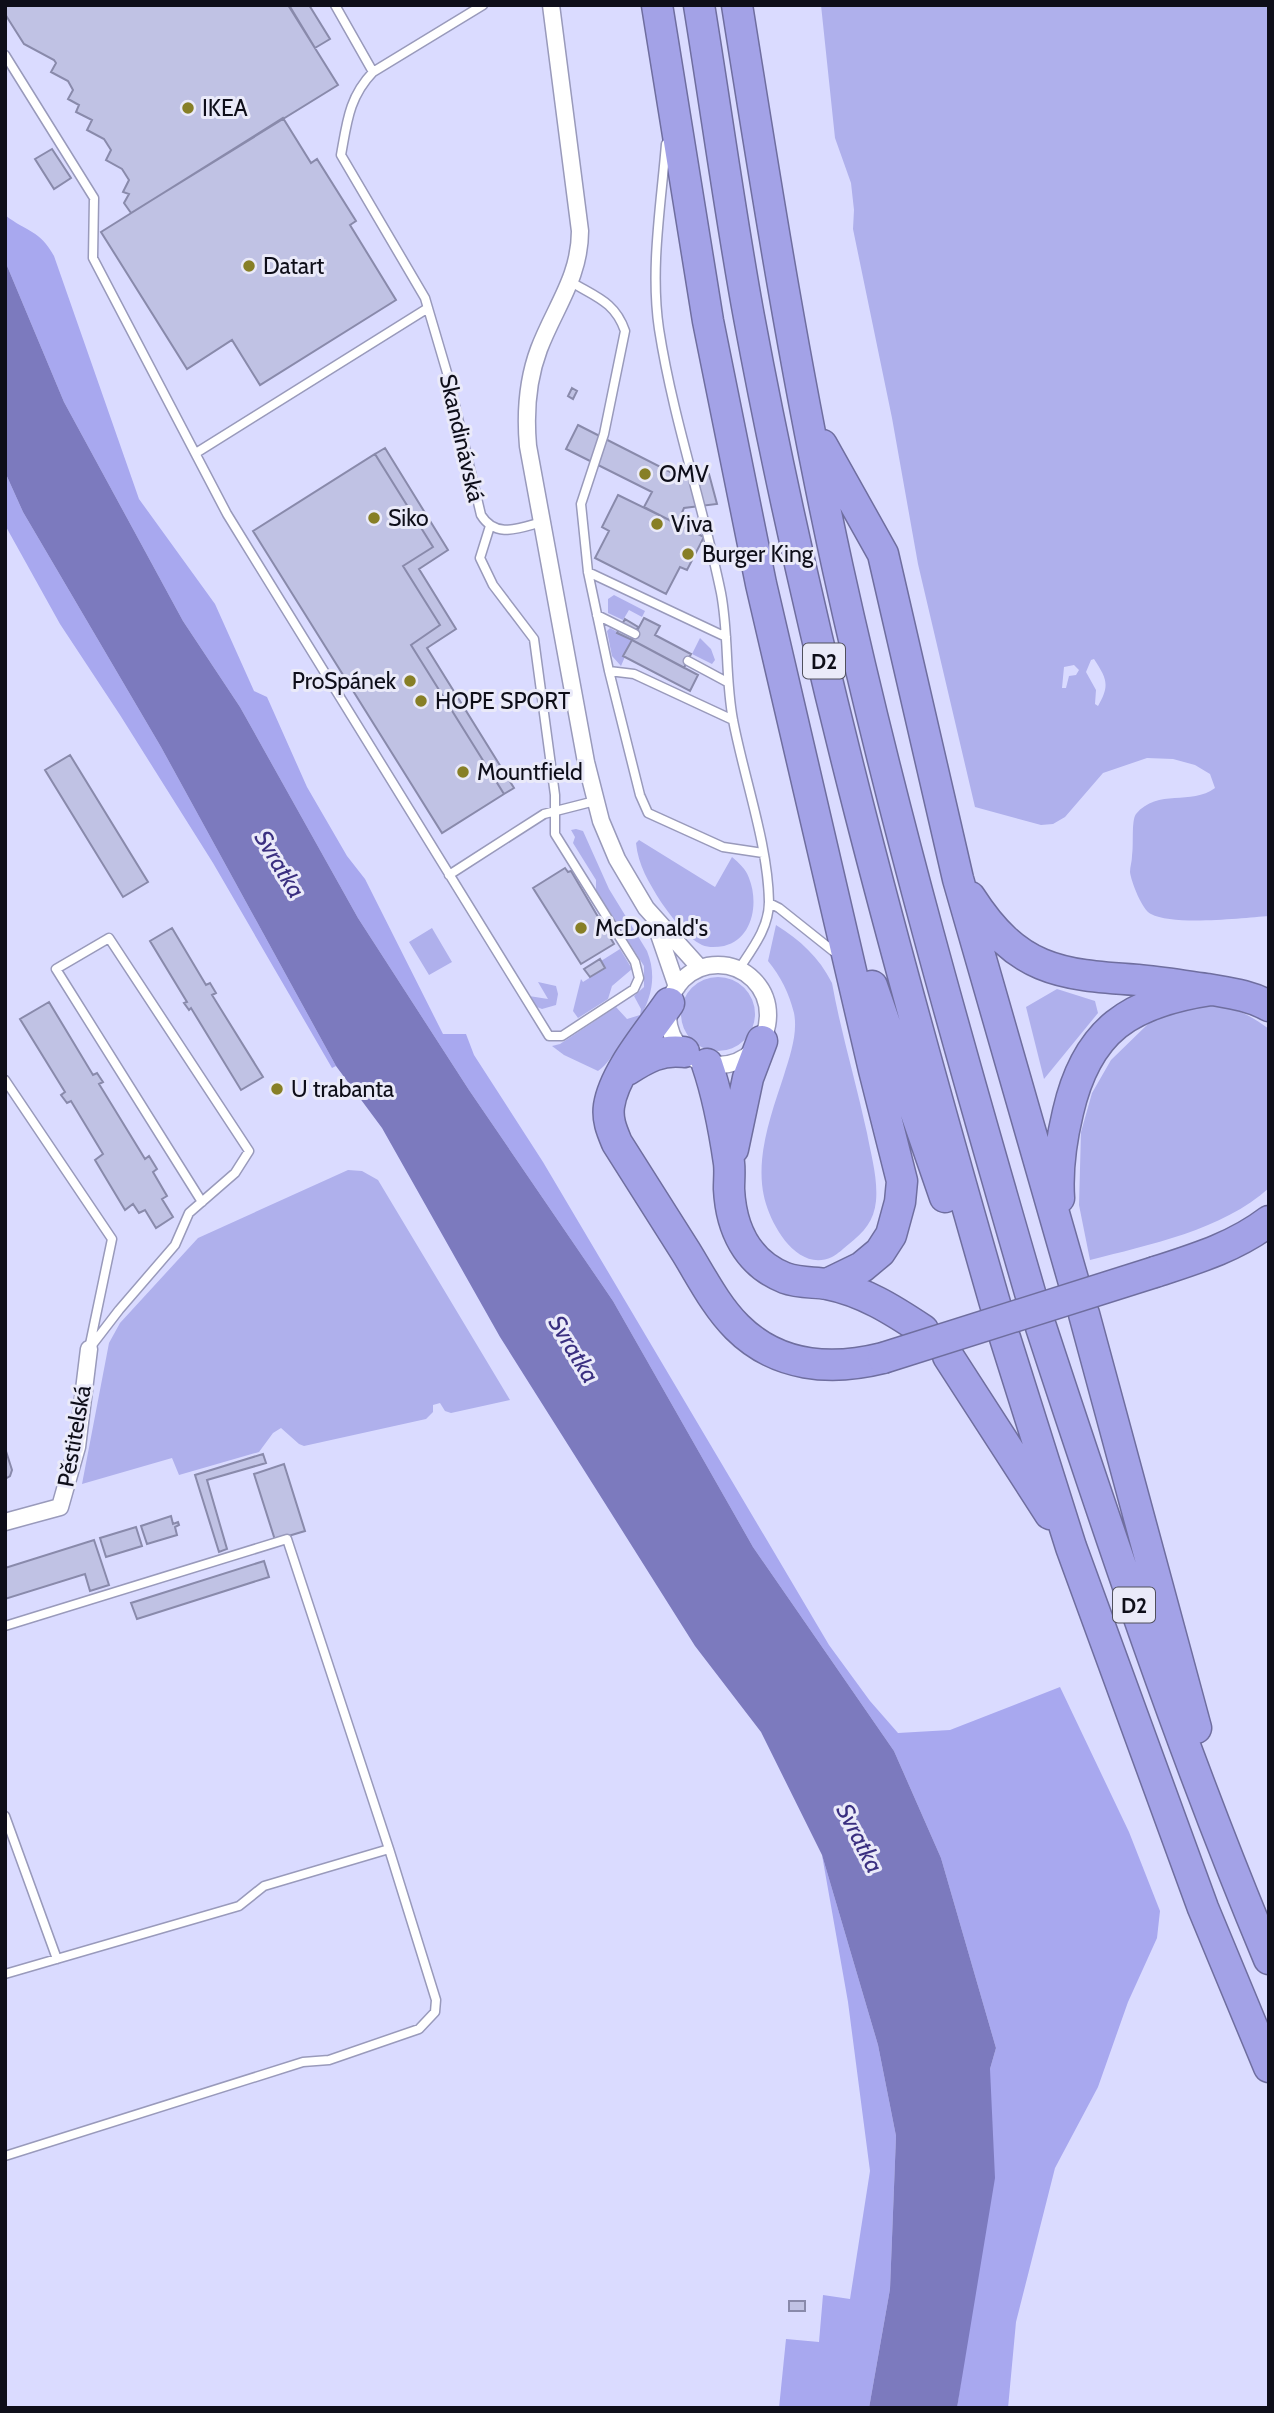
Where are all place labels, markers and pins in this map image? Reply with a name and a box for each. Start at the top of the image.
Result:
place label: IKEA [202,94,248,122]
marker: IKEA [180,100,196,116]
place label: Datart [263,252,324,280]
marker: Datart [241,258,257,274]
place label: OMV [659,460,709,488]
marker: OMV [637,466,653,482]
place label: Siko [388,504,429,532]
marker: Siko [366,510,382,526]
place label: Viva [671,510,713,538]
marker: Viva [649,516,665,532]
place label: Burger King [702,540,814,568]
marker: Burger King [680,546,696,562]
place label: ProSpánek [292,667,397,695]
marker: ProSpánek [402,673,418,689]
place label: HOPE SPORT [435,687,570,715]
marker: HOPE SPORT [413,693,429,709]
place label: Mountfield [477,758,583,786]
marker: Mountfield [455,764,471,780]
place label: McDonald's [595,914,708,942]
marker: McDonald's [573,920,589,936]
place label: U trabanta [291,1075,394,1103]
marker: U trabanta [269,1081,285,1097]

